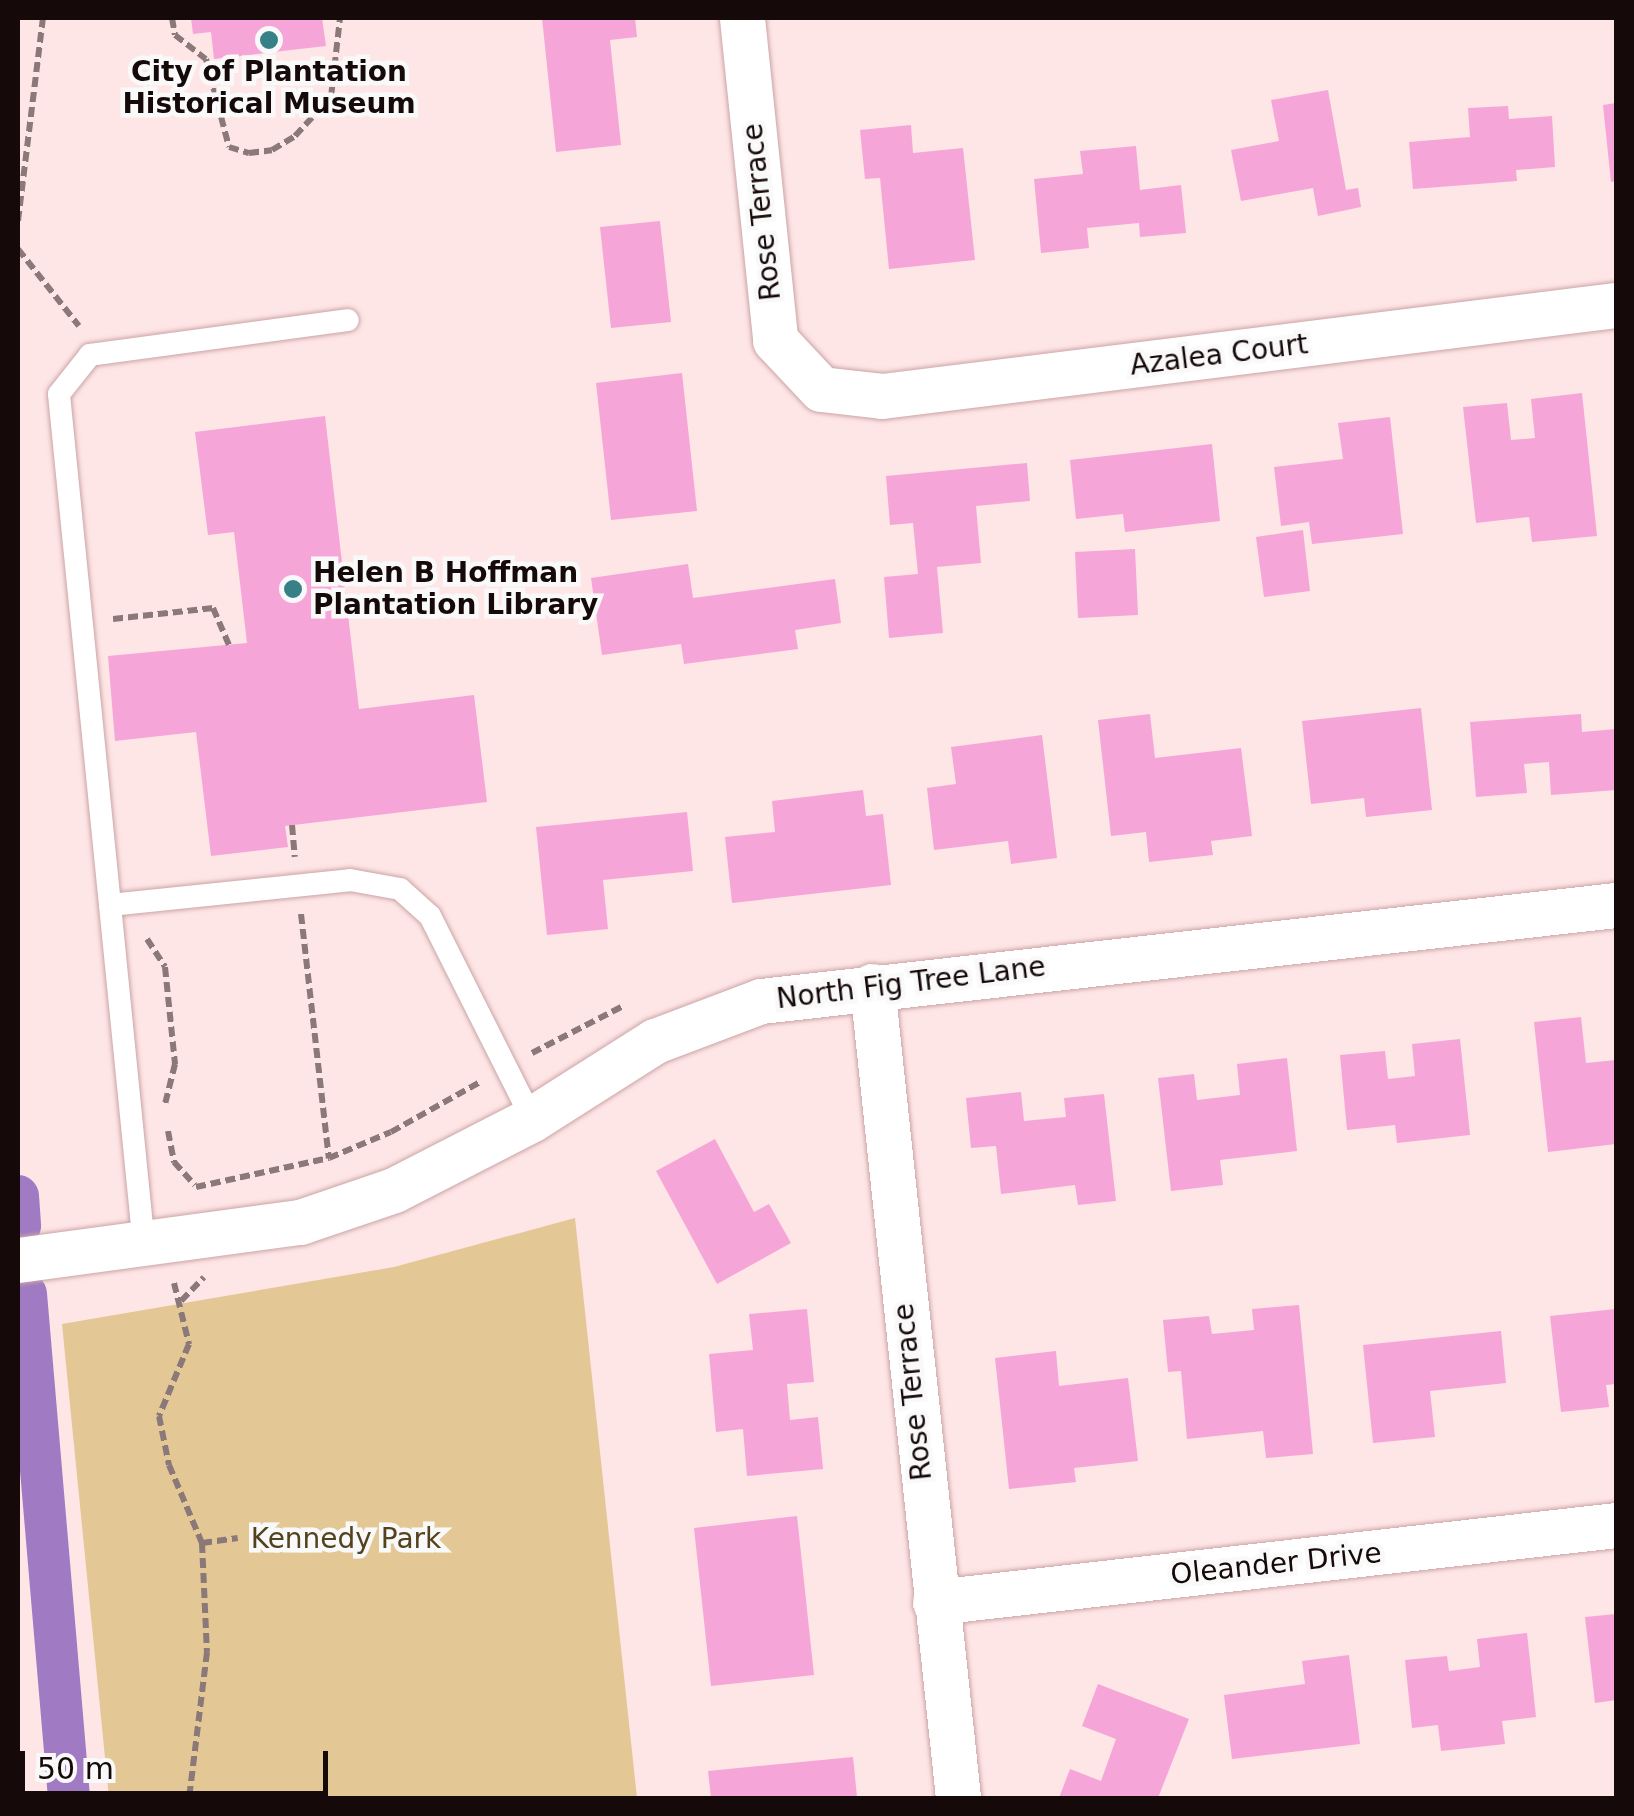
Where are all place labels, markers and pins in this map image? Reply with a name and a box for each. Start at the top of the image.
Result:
marker: City of Plantation Historical Museum [258,29,280,51]
place label: City of Plantation Historical Museum [122,55,416,121]
place label: Helen B Hoffman Plantation Library [313,556,598,622]
marker: Helen B Hoffman Plantation Library [282,578,304,600]

